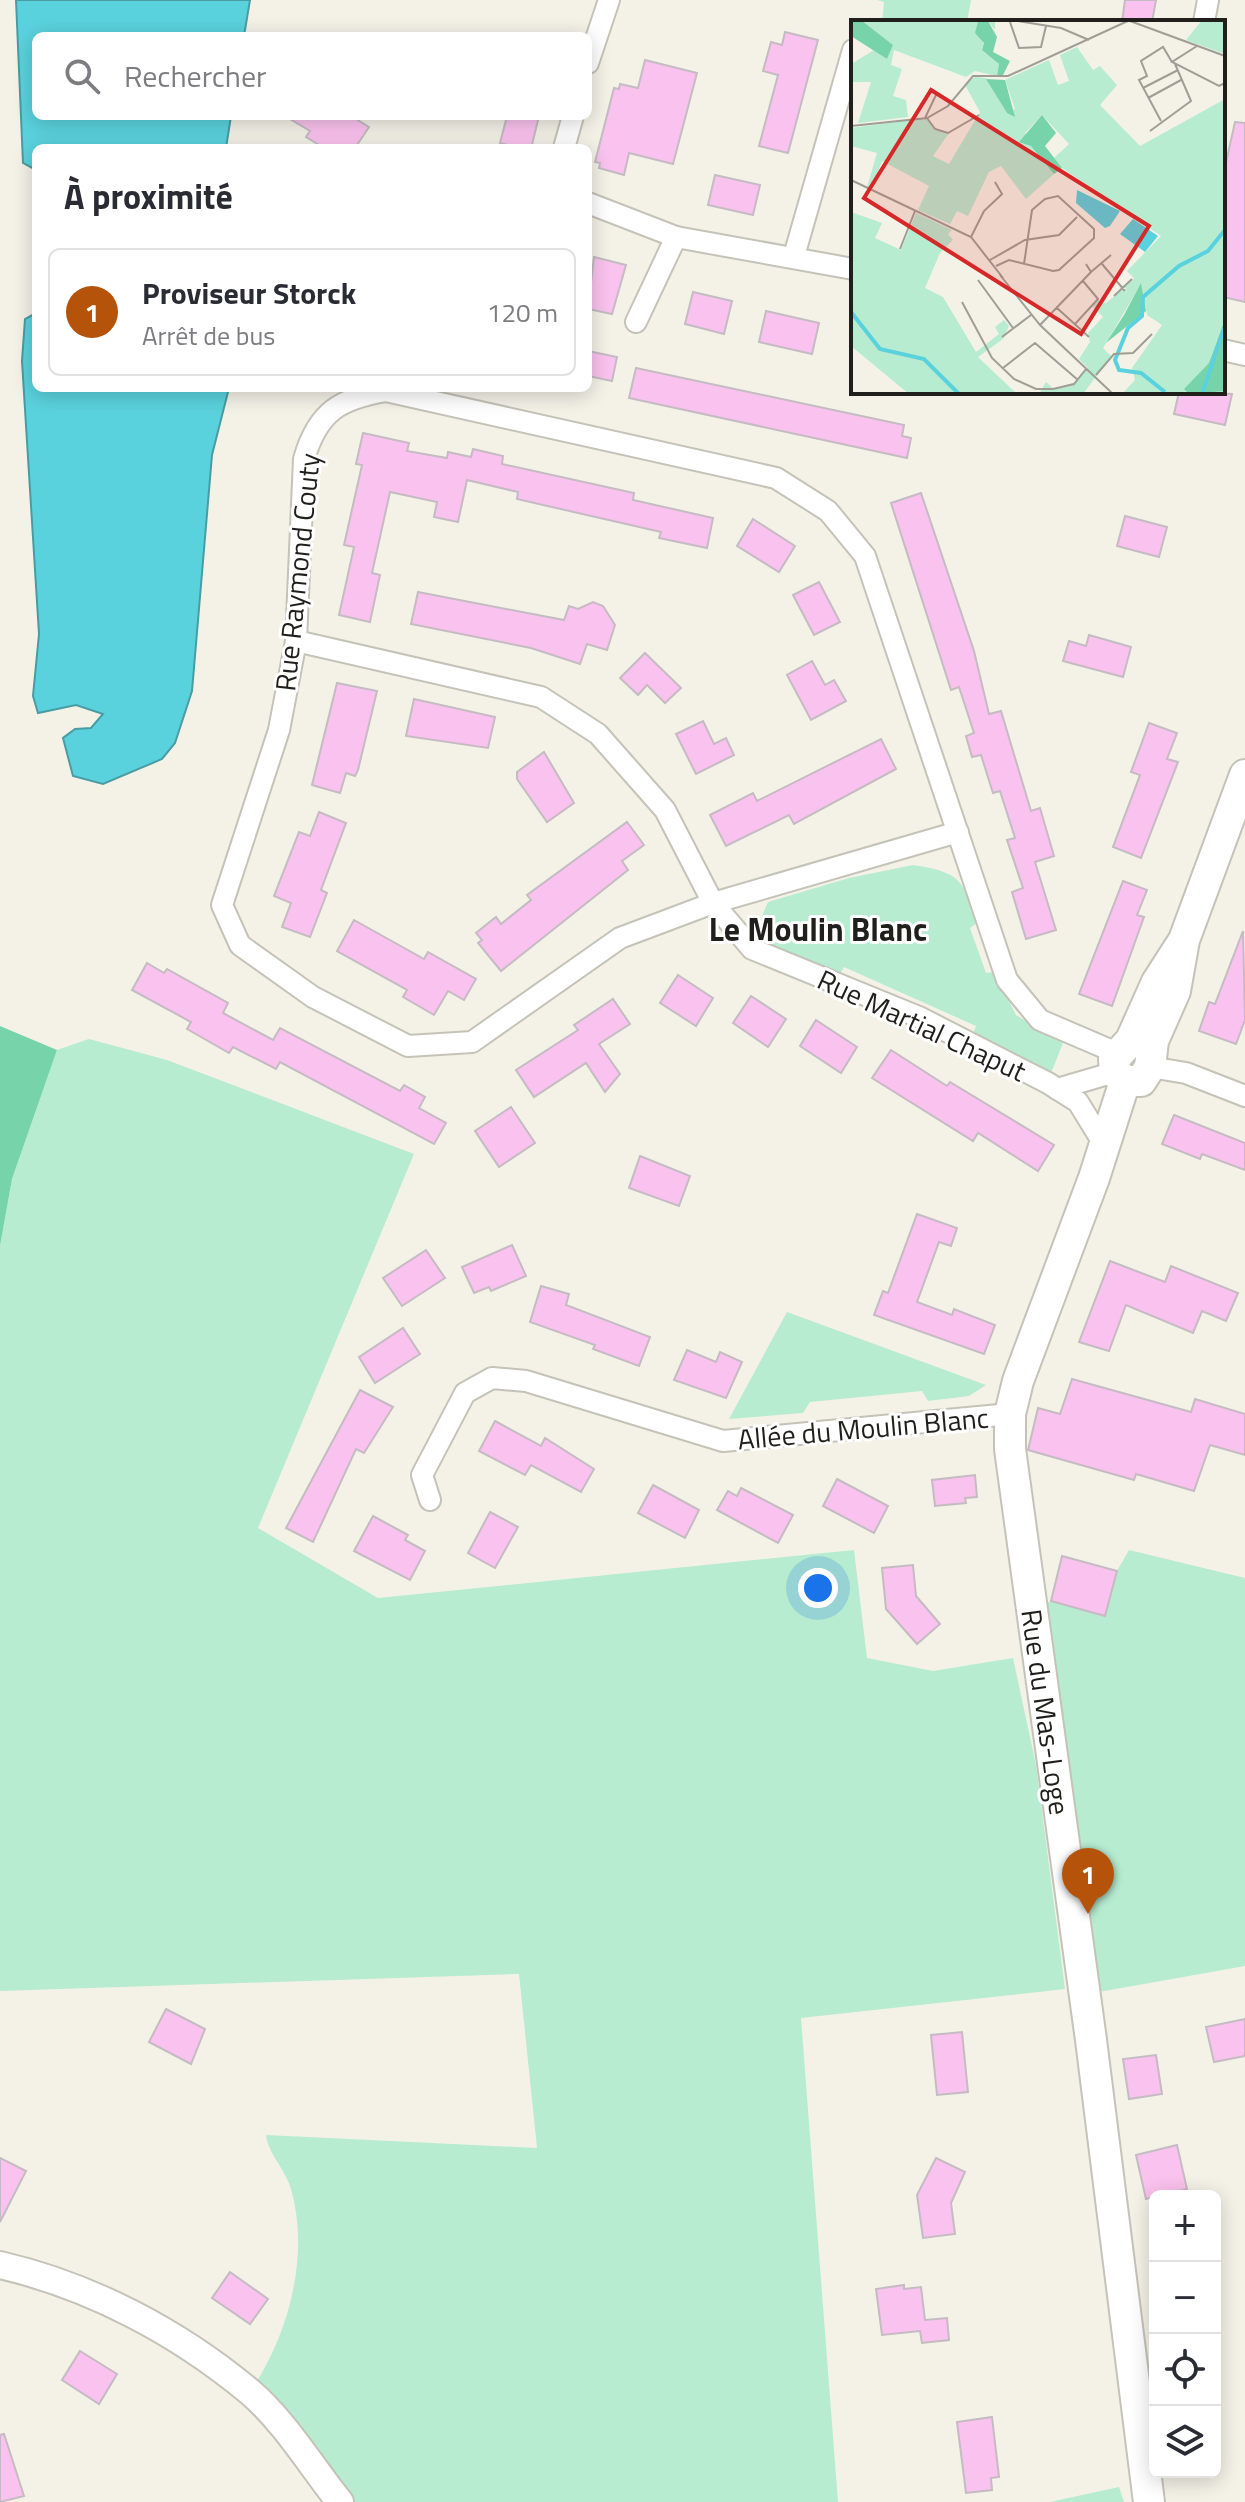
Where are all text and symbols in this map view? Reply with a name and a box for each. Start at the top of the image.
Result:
inset map [851,20,1225,394]
search box [32,32,592,120]
text: Rechercher [124,53,267,99]
icon: search [60,54,104,98]
text: À proximité [64,170,233,222]
text: Proviseur Storck [142,270,356,316]
text: 1 [85,293,99,332]
text: 120 m [487,293,558,332]
text: Arrêt de bus [142,316,275,355]
street label: Rue Raymond Couty [263,451,331,693]
district label: Le Moulin Blanc [709,905,927,953]
street label: Rue Martial Chaput [811,958,1034,1092]
street label: Allée du Moulin Blanc [736,1396,990,1460]
your location [798,1568,838,1608]
street label: Rue du Mas-Loge [1010,1606,1082,1818]
pin: 1 [1062,1848,1114,1914]
map controls [1149,2190,1221,2478]
button: + [1149,2190,1221,2262]
button: − [1149,2262,1221,2334]
button: locate [1149,2334,1221,2406]
button: layers [1149,2406,1221,2478]

